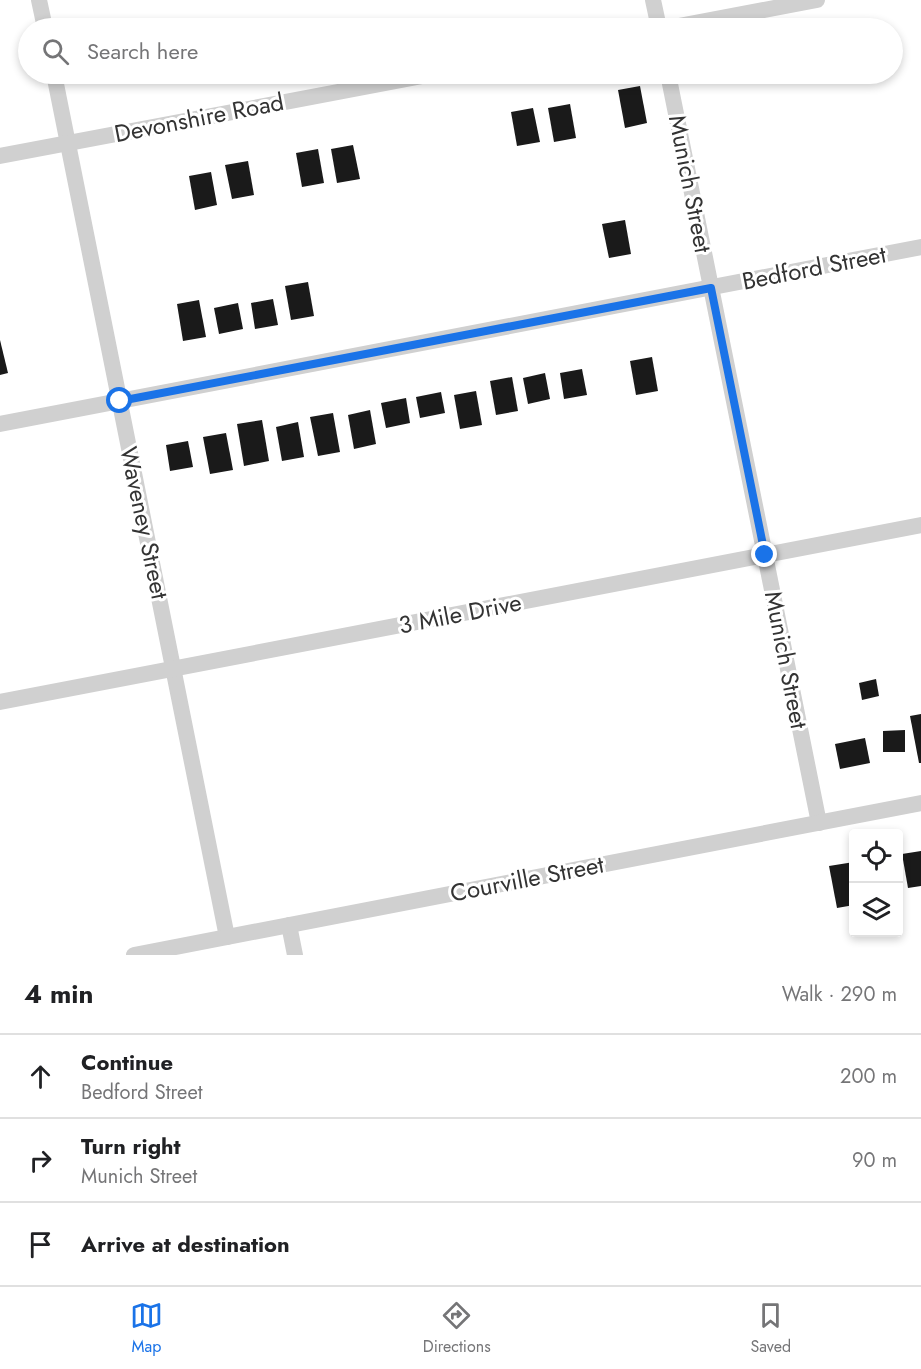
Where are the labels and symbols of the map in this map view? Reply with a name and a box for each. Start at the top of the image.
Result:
street label: Devonshire Road [111,84,287,151]
street label: Munich Street [660,112,721,256]
street label: Bedford Street [739,236,889,299]
route start [106,387,132,413]
street label: Waveney Street [111,443,178,603]
route end [751,541,777,567]
street label: 3 Mile Drive [395,584,524,643]
street label: Munich Street [756,588,817,732]
street label: Courville Street [447,846,607,911]

